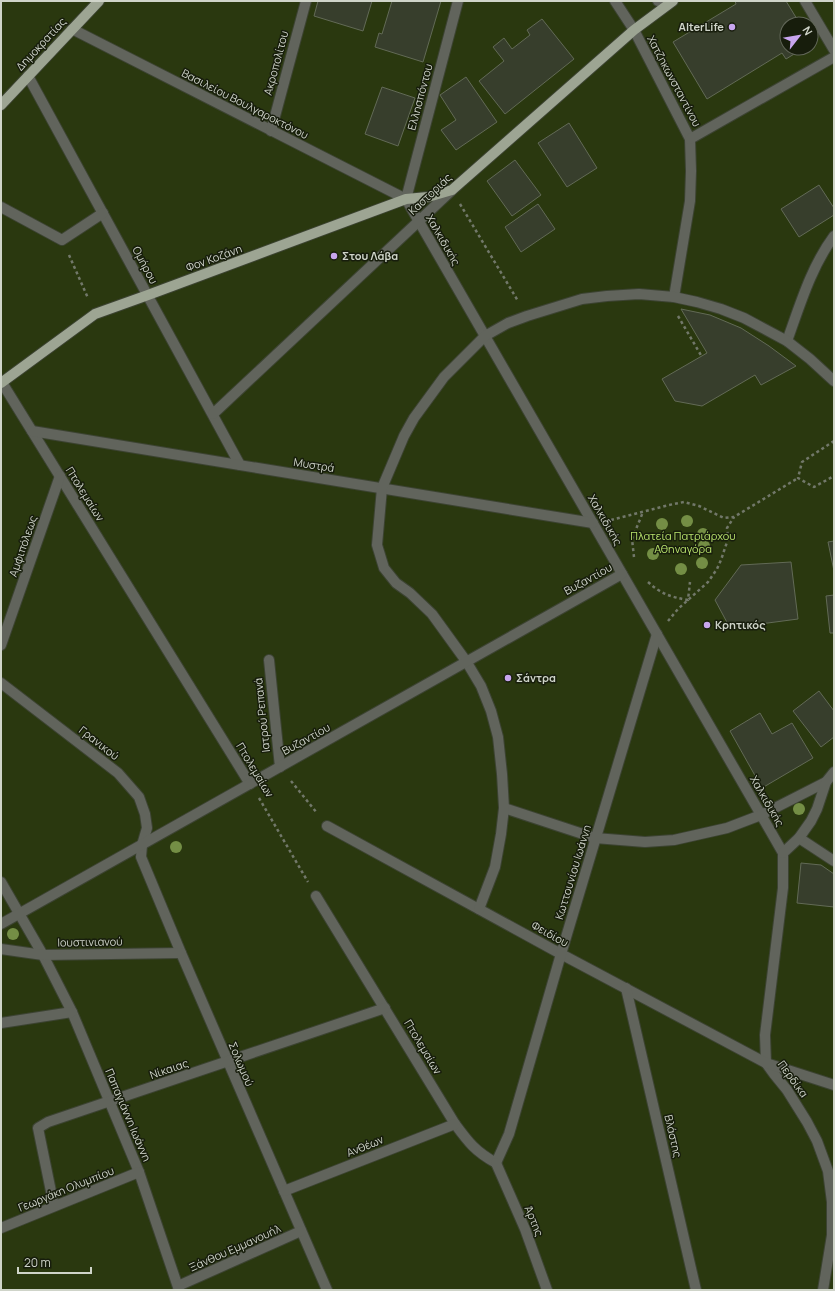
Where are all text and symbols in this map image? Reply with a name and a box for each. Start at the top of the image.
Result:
street label: Δημοκρατίας [12,14,69,73]
north arrow [779,16,819,56]
place label: AlterLife [679,19,724,34]
marker: AlterLife [727,22,737,32]
text: N [800,23,817,38]
street label: Ακροπολίτου [260,29,291,97]
street label: Χατζηκωνσταντίνου [644,33,705,129]
street label: Ελλησπόντου [403,62,436,132]
street label: Βασιλείου Βουλγαροκτόνου [179,65,311,142]
street label: Καστοριάς [405,170,455,218]
street label: Χαλκιδικής [423,212,464,268]
street label: Φον Κοζάνη [184,240,244,275]
street label: Ομήρου [129,243,162,286]
place label: Στου Λάβα [342,248,398,263]
marker: Στου Λάβα [329,251,339,261]
street label: Μυστρά [293,454,336,475]
street label: Πτολεμαίων [63,464,108,524]
street label: Χαλκιδικής [585,492,626,548]
street label: Αμφιπόλεως [5,513,40,579]
park label: Πλατεία Πατριάρχου Αθηναγόρα [630,528,736,556]
street label: Βυζαντίου [561,559,615,598]
place label: Κρητικός [715,617,765,632]
marker: Κρητικός [702,620,712,630]
place label: Σάντρα [516,670,556,685]
marker: Σάντρα [503,673,513,683]
street label: Ιατρού Ρεπανά [250,677,273,753]
street label: Βυζαντίου [279,719,333,758]
street label: Γρανικού [76,722,122,763]
street label: Πτολεμαίων [233,740,278,800]
street label: Χαλκιδικής [747,773,788,829]
street label: Κωττουνίου Ιωάννη [551,823,594,921]
street label: Φειδίου [529,917,571,950]
street label: Ιουστινιανού [57,933,123,950]
street label: Πτολεμαίων [401,1017,446,1077]
street label: Σολωμού [225,1039,258,1088]
street label: Νίκαιας [148,1055,190,1082]
street label: Περδίκα [775,1057,812,1100]
street label: Παπαγιάννη Ιωάννη [102,1066,155,1163]
street label: Βλάστης [661,1113,686,1159]
street label: Ανθέων [344,1131,386,1160]
street label: Γεωργάκη Ολυμπίου [16,1162,116,1215]
street label: Άρτης [522,1203,547,1238]
street label: Ξάνθου Εμμανουήλ [186,1220,283,1275]
scale bar [18,1249,91,1275]
text: 20 m [24,1254,51,1271]

